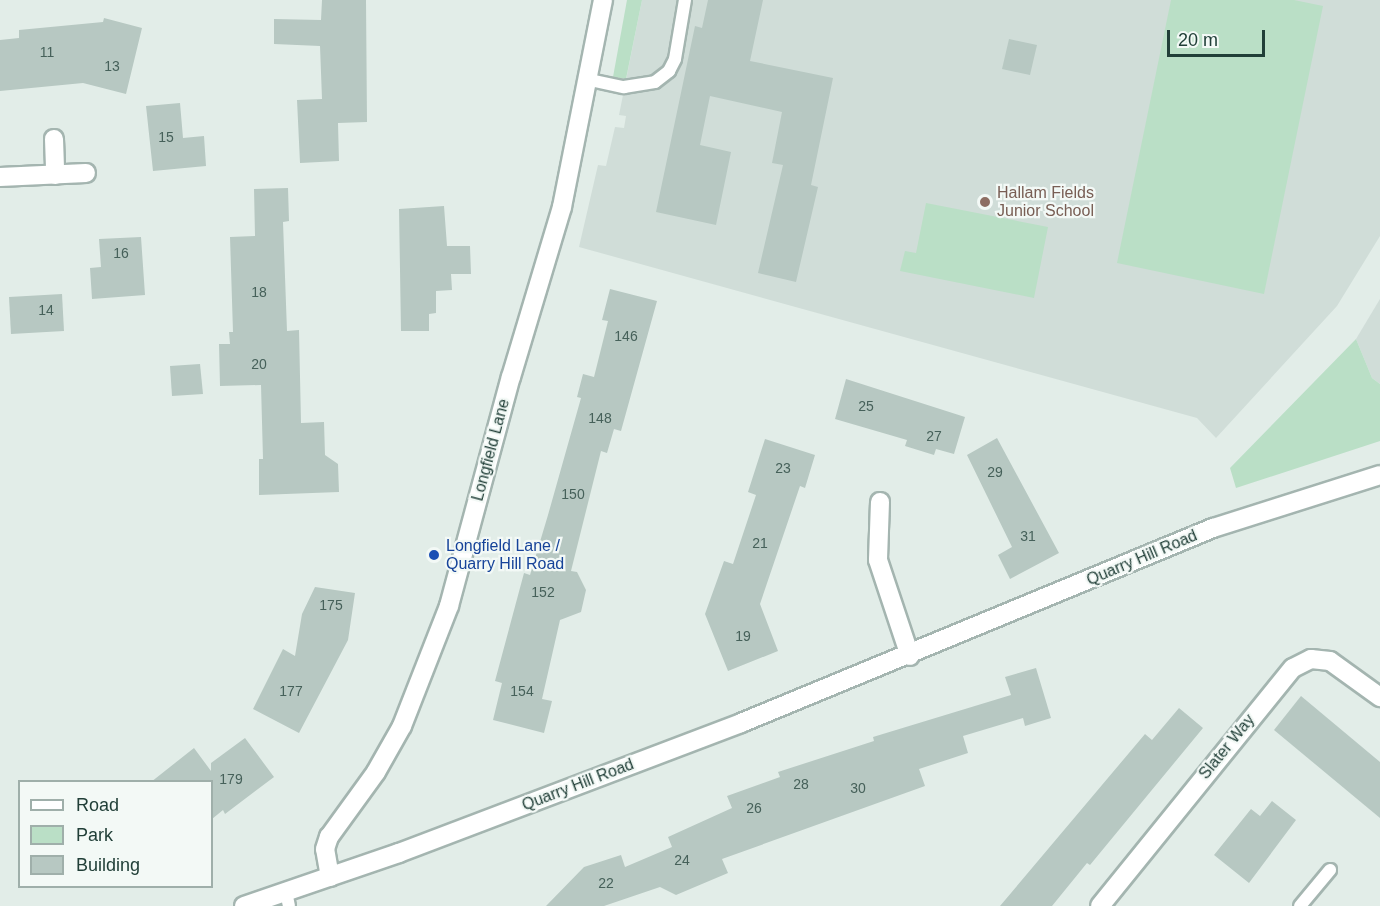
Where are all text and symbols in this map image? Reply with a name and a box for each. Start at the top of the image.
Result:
scale bar [1170,18,1268,56]
text: 20 m [1178,30,1218,50]
house number: 11 [40,44,54,60]
house number: 13 [104,58,120,74]
house number: 15 [158,129,174,145]
place label: Hallam Fields Junior School [997,183,1094,221]
marker: Hallam Fields Junior School [978,195,992,209]
house number: 16 [113,245,129,261]
house number: 18 [251,284,267,300]
house number: 14 [38,302,54,318]
house number: 146 [614,328,638,344]
house number: 20 [251,356,267,372]
street label: Longfield Lane [468,397,514,503]
house number: 25 [858,398,874,414]
house number: 148 [588,410,612,426]
house number: 27 [926,428,942,444]
house number: 23 [775,460,791,476]
house number: 29 [987,464,1003,480]
house number: 150 [561,486,585,502]
street label: Quarry Hill Road [1084,526,1200,590]
house number: 31 [1020,528,1036,544]
house number: 21 [752,535,768,551]
place label: Longfield Lane / Quarry Hill Road [446,536,564,574]
marker: Longfield Lane / Quarry Hill Road [427,548,441,562]
house number: 152 [531,584,555,600]
house number: 175 [319,597,343,613]
house number: 19 [735,628,751,644]
house number: 177 [279,683,303,699]
house number: 154 [510,683,534,699]
street label: Slater Way [1195,711,1259,783]
street label: Quarry Hill Road [519,755,637,815]
house number: 179 [219,771,243,787]
house number: 28 [793,776,809,792]
legend [18,780,213,888]
house number: 30 [850,780,866,796]
text: Road [76,795,119,815]
house number: 26 [746,800,762,816]
text: Park [76,825,113,845]
house number: 24 [674,852,690,868]
text: Building [76,855,140,875]
house number: 22 [598,875,614,891]

